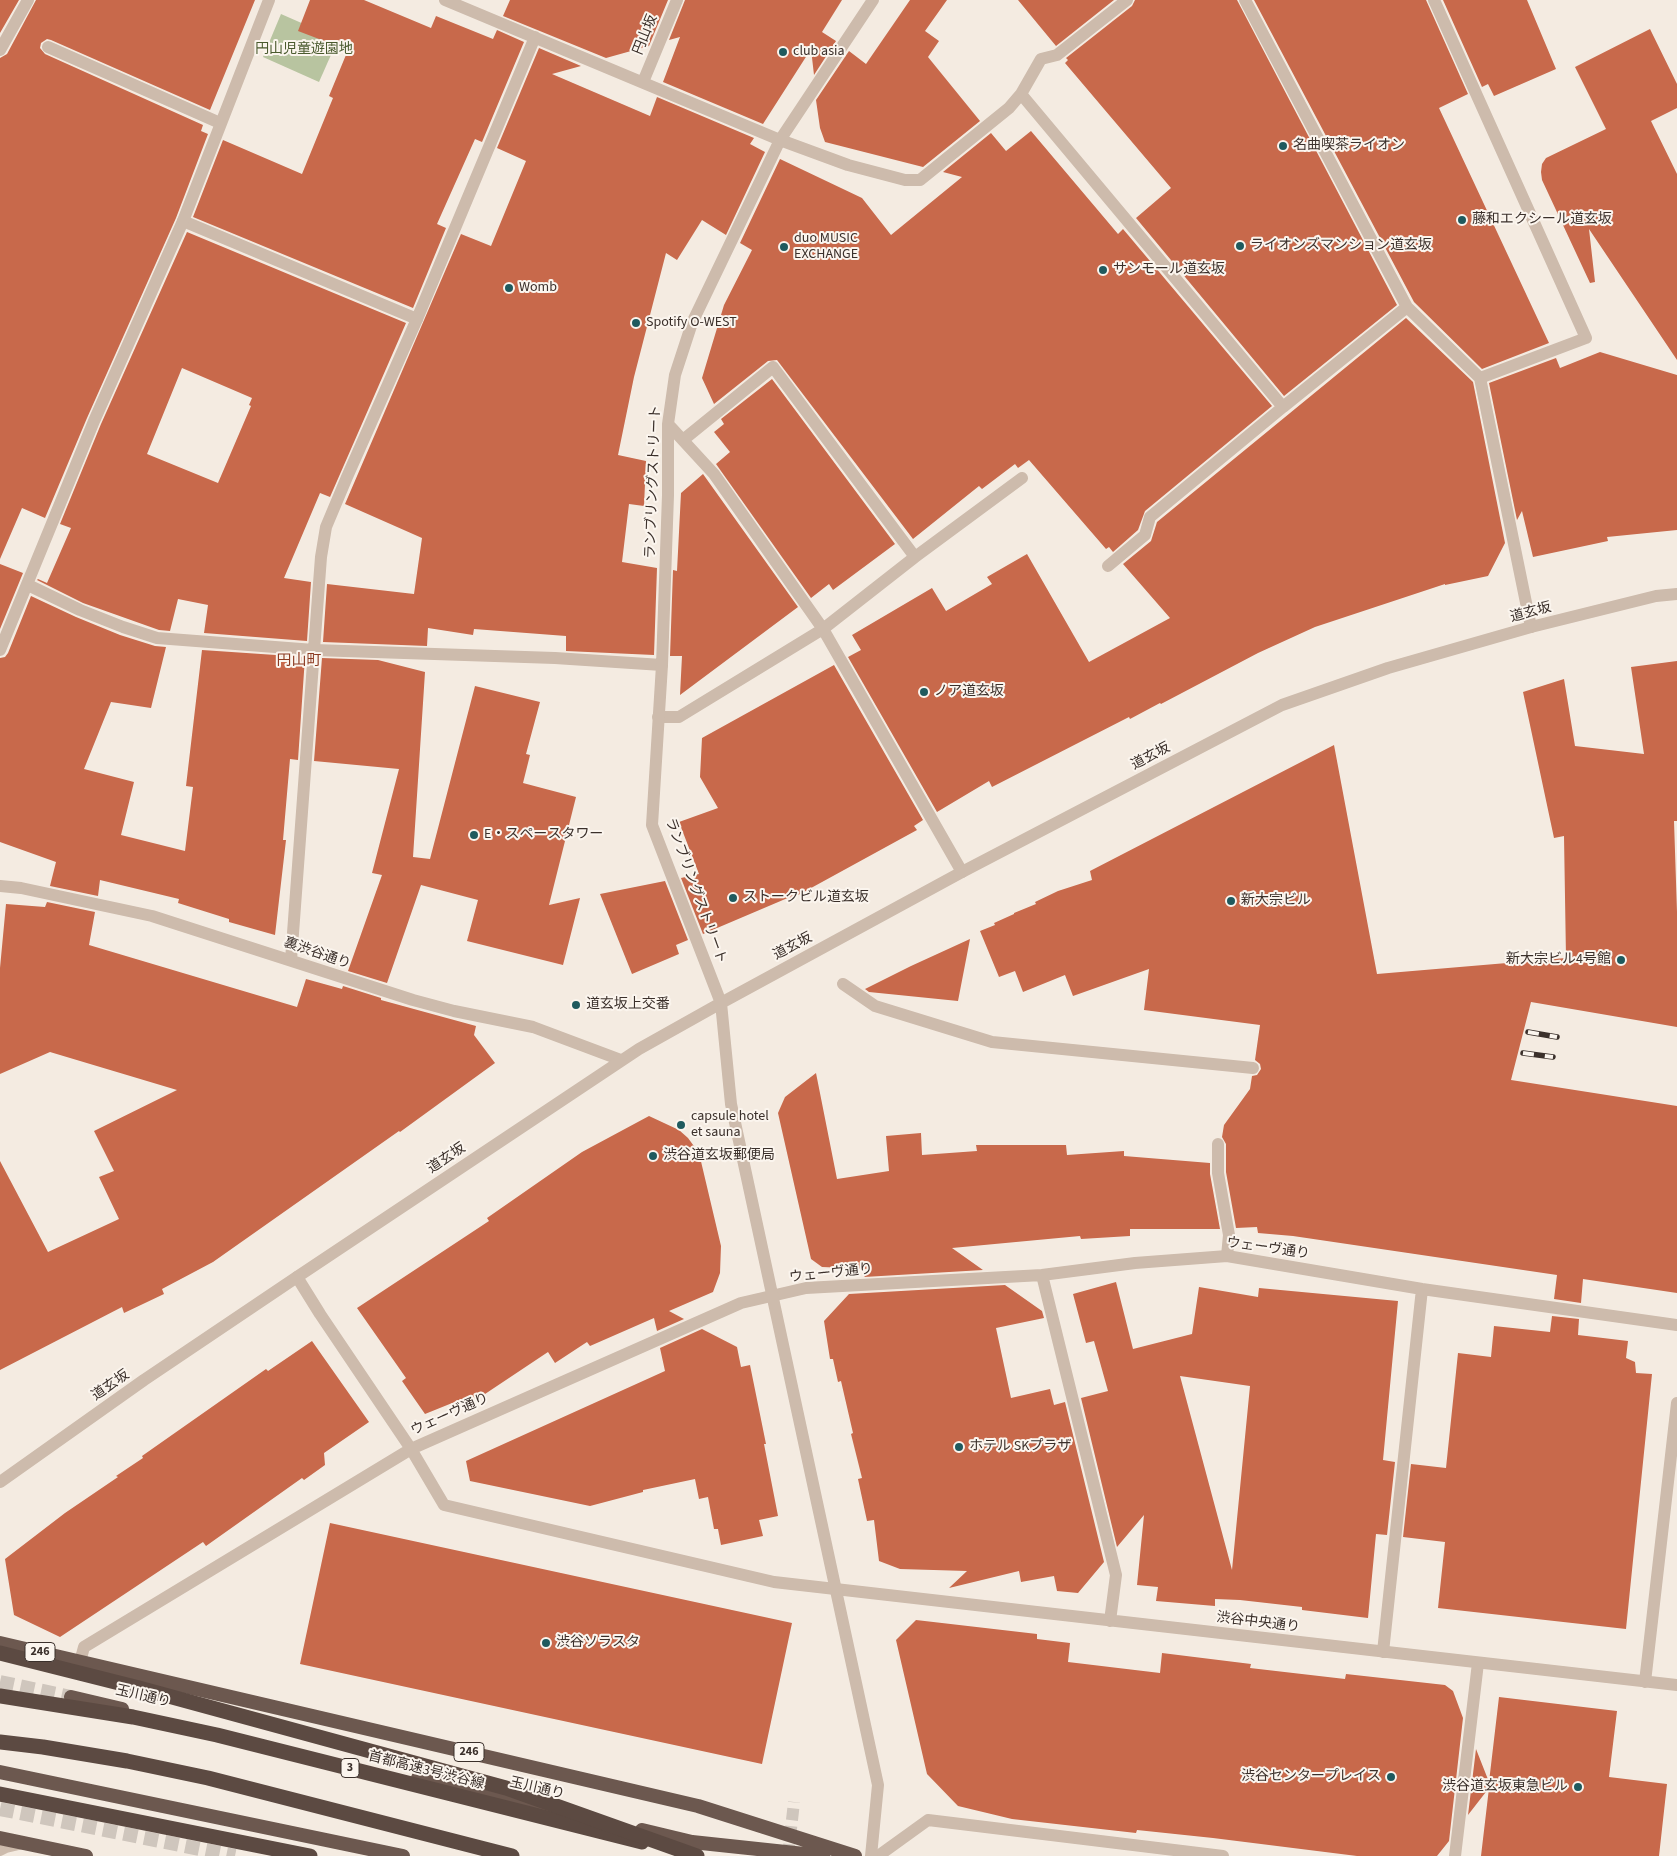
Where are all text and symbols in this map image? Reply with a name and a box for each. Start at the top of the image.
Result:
street label: 円山坂 [630,12,662,58]
park label: 円山児童遊園地 [255,42,353,58]
place label: club asia [793,44,845,60]
marker: club asia [777,46,789,58]
place label: 名曲喫茶ライオン [1293,138,1405,154]
marker: 名曲喫茶ライオン [1277,140,1289,152]
place label: 藤和エクシール道玄坂 [1472,212,1612,228]
marker: 藤和エクシール道玄坂 [1456,214,1468,226]
place label: duo MUSIC EXCHANGE [794,231,858,264]
place label: ライオンズマンション道玄坂 [1250,238,1432,254]
marker: ライオンズマンション道玄坂 [1234,240,1246,252]
marker: duo MUSIC EXCHANGE [778,241,790,253]
place label: サンモール道玄坂 [1113,262,1225,278]
marker: サンモール道玄坂 [1097,264,1109,276]
place label: Womb [519,280,557,296]
marker: Womb [503,282,515,294]
place label: Spotify O-WEST [646,315,737,331]
marker: Spotify O-WEST [630,317,642,329]
street label: ランブリングストリート [643,405,665,559]
street label: 道玄坂 [1509,599,1553,627]
district label: 円山町 [277,653,321,671]
place label: ノア道玄坂 [934,684,1004,700]
marker: ノア道玄坂 [918,686,930,698]
street label: 道玄坂 [1129,740,1173,774]
street label: ランブリングストリート [661,816,729,966]
place label: E・スペースタワー [484,827,603,843]
marker: E・スペースタワー [468,829,480,841]
place label: ストークビル道玄坂 [743,890,869,906]
marker: ストークビル道玄坂 [727,892,739,904]
place label: 新大宗ビル [1241,893,1311,909]
marker: 新大宗ビル [1225,895,1237,907]
street label: 道玄坂 [771,930,815,964]
street label: 裏渋谷通り [281,935,353,973]
place label: 新大宗ビル4号館 [1506,952,1611,968]
marker: 新大宗ビル4号館 [1615,954,1627,966]
place label: 道玄坂上交番 [586,997,670,1013]
marker: 道玄坂上交番 [570,999,582,1011]
place label: capsule hotel et sauna [691,1109,769,1142]
marker: capsule hotel et sauna [675,1119,687,1131]
street label: 道玄坂 [425,1140,469,1178]
place label: 渋谷道玄坂郵便局 [663,1148,775,1164]
marker: 渋谷道玄坂郵便局 [647,1150,659,1162]
street label: ウェーヴ通り [1225,1235,1311,1263]
street label: ウェーヴ通り [788,1261,874,1287]
street label: 道玄坂 [89,1367,133,1405]
street label: ウェーヴ通り [408,1390,492,1440]
place label: ホテル SKプラザ [969,1439,1071,1455]
marker: ホテル SKプラザ [953,1441,965,1453]
street label: 渋谷中央通り [1215,1610,1301,1636]
place label: 渋谷ソラスタ [556,1635,640,1651]
marker: 渋谷ソラスタ [540,1637,552,1649]
road number: 246 [25,1642,55,1661]
street label: 玉川通り [114,1683,172,1711]
road number: 246 [454,1742,484,1761]
street label: 首都高速3号渋谷線 [366,1748,486,1794]
road number: 3 [341,1759,359,1778]
place label: 渋谷センタープレイス [1241,1769,1381,1785]
marker: 渋谷センタープレイス [1385,1771,1397,1783]
street label: 玉川通り [508,1775,566,1803]
place label: 渋谷道玄坂東急ビル [1442,1779,1568,1795]
marker: 渋谷道玄坂東急ビル [1572,1781,1584,1793]

